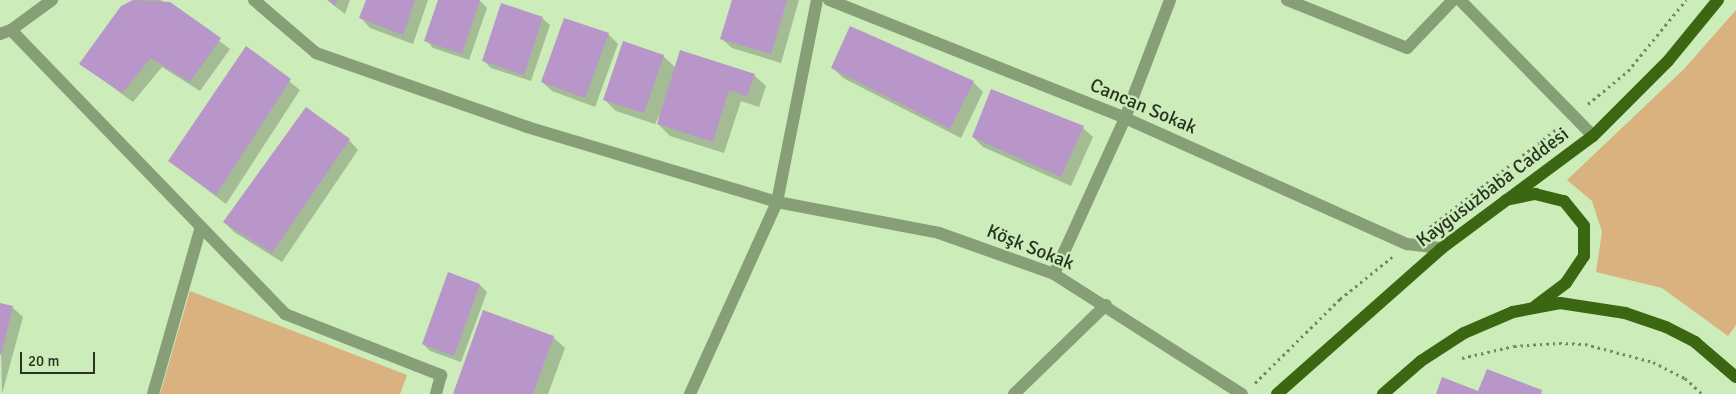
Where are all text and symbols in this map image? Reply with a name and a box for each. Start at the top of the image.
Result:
street label: Cancan Sokak [1086,74,1200,140]
street label: Kaygusuzbaba Caddesi [1412,123,1574,253]
street label: Köşk Sokak [983,220,1077,276]
scale bar [22,342,98,374]
text: 20 m [28,352,59,370]

